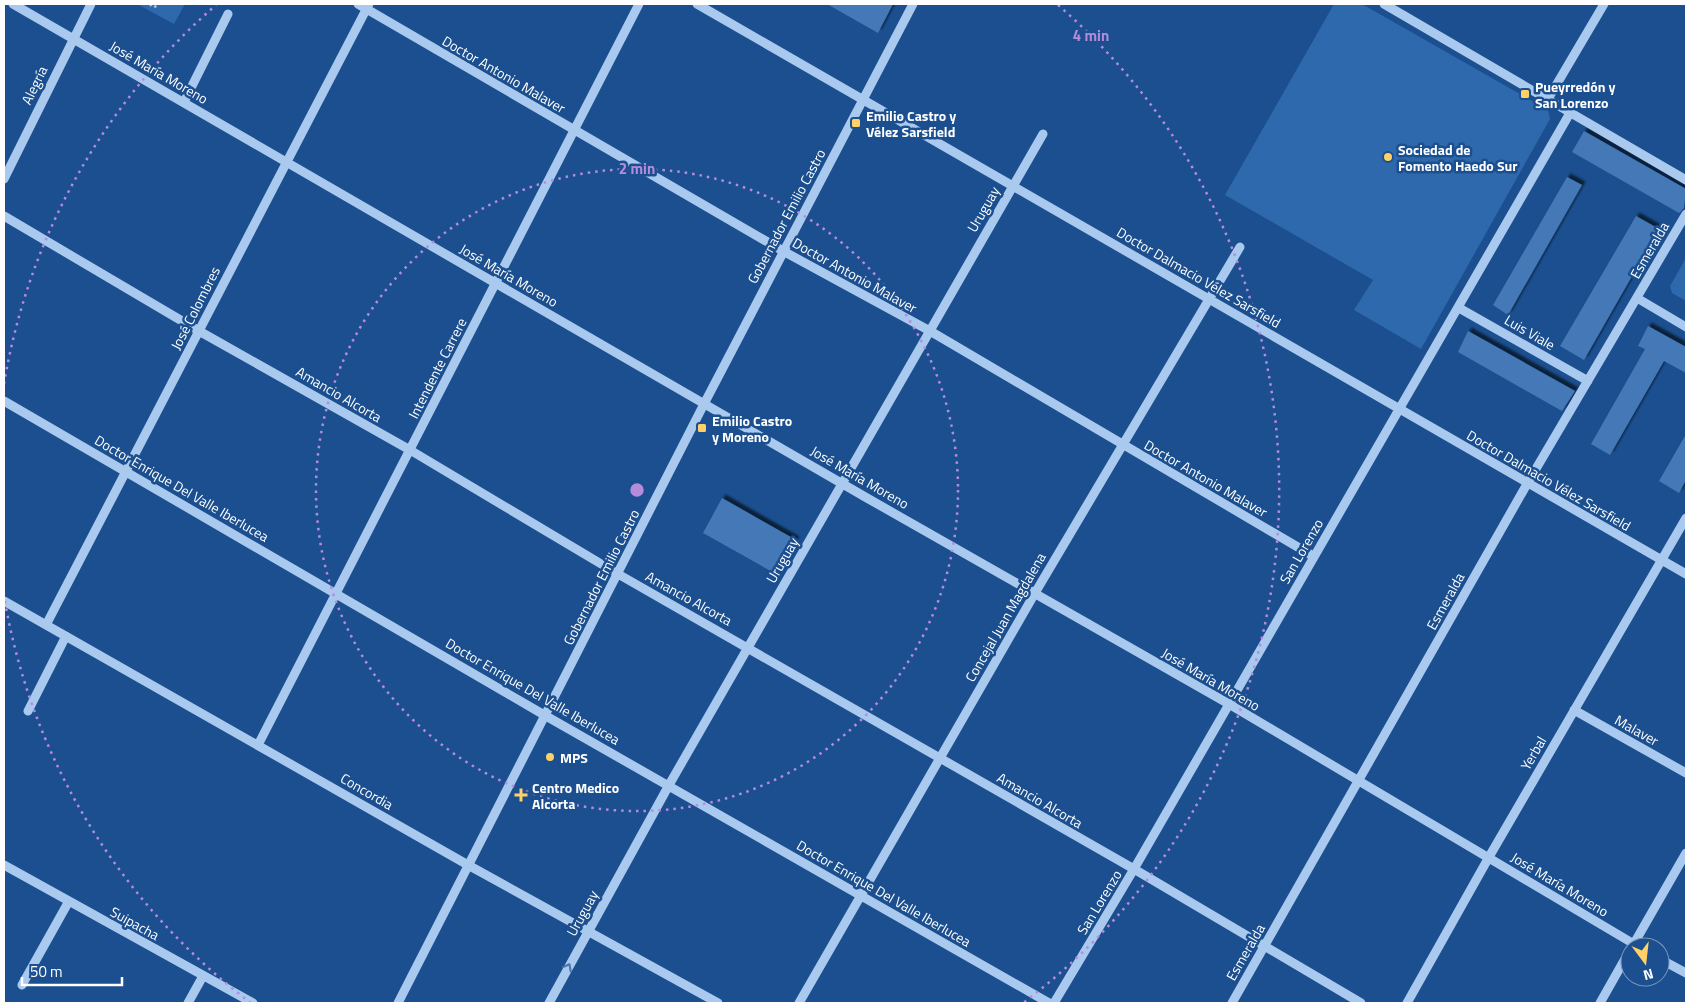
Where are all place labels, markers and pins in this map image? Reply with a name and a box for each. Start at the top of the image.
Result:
place label: Pueyrredón y San Lorenzo [1535,76,1616,113]
marker: Pueyrredón y San Lorenzo [1519,88,1531,100]
place label: Emilio Castro y Vélez Sarsfield [866,105,956,142]
marker: Emilio Castro y Vélez Sarsfield [850,117,862,129]
place label: Sociedad de Fomento Haedo Sur [1398,139,1517,176]
marker: Sociedad de Fomento Haedo Sur [1382,151,1394,163]
place label: Emilio Castro y Moreno [712,410,792,447]
marker: Emilio Castro y Moreno [696,422,708,434]
centre of rings [628,481,646,499]
place label: MPS [560,747,588,768]
marker: MPS [544,751,556,763]
place label: Centro Medico Alcorta [532,777,619,814]
marker: Centro Medico Alcorta [514,788,528,802]

